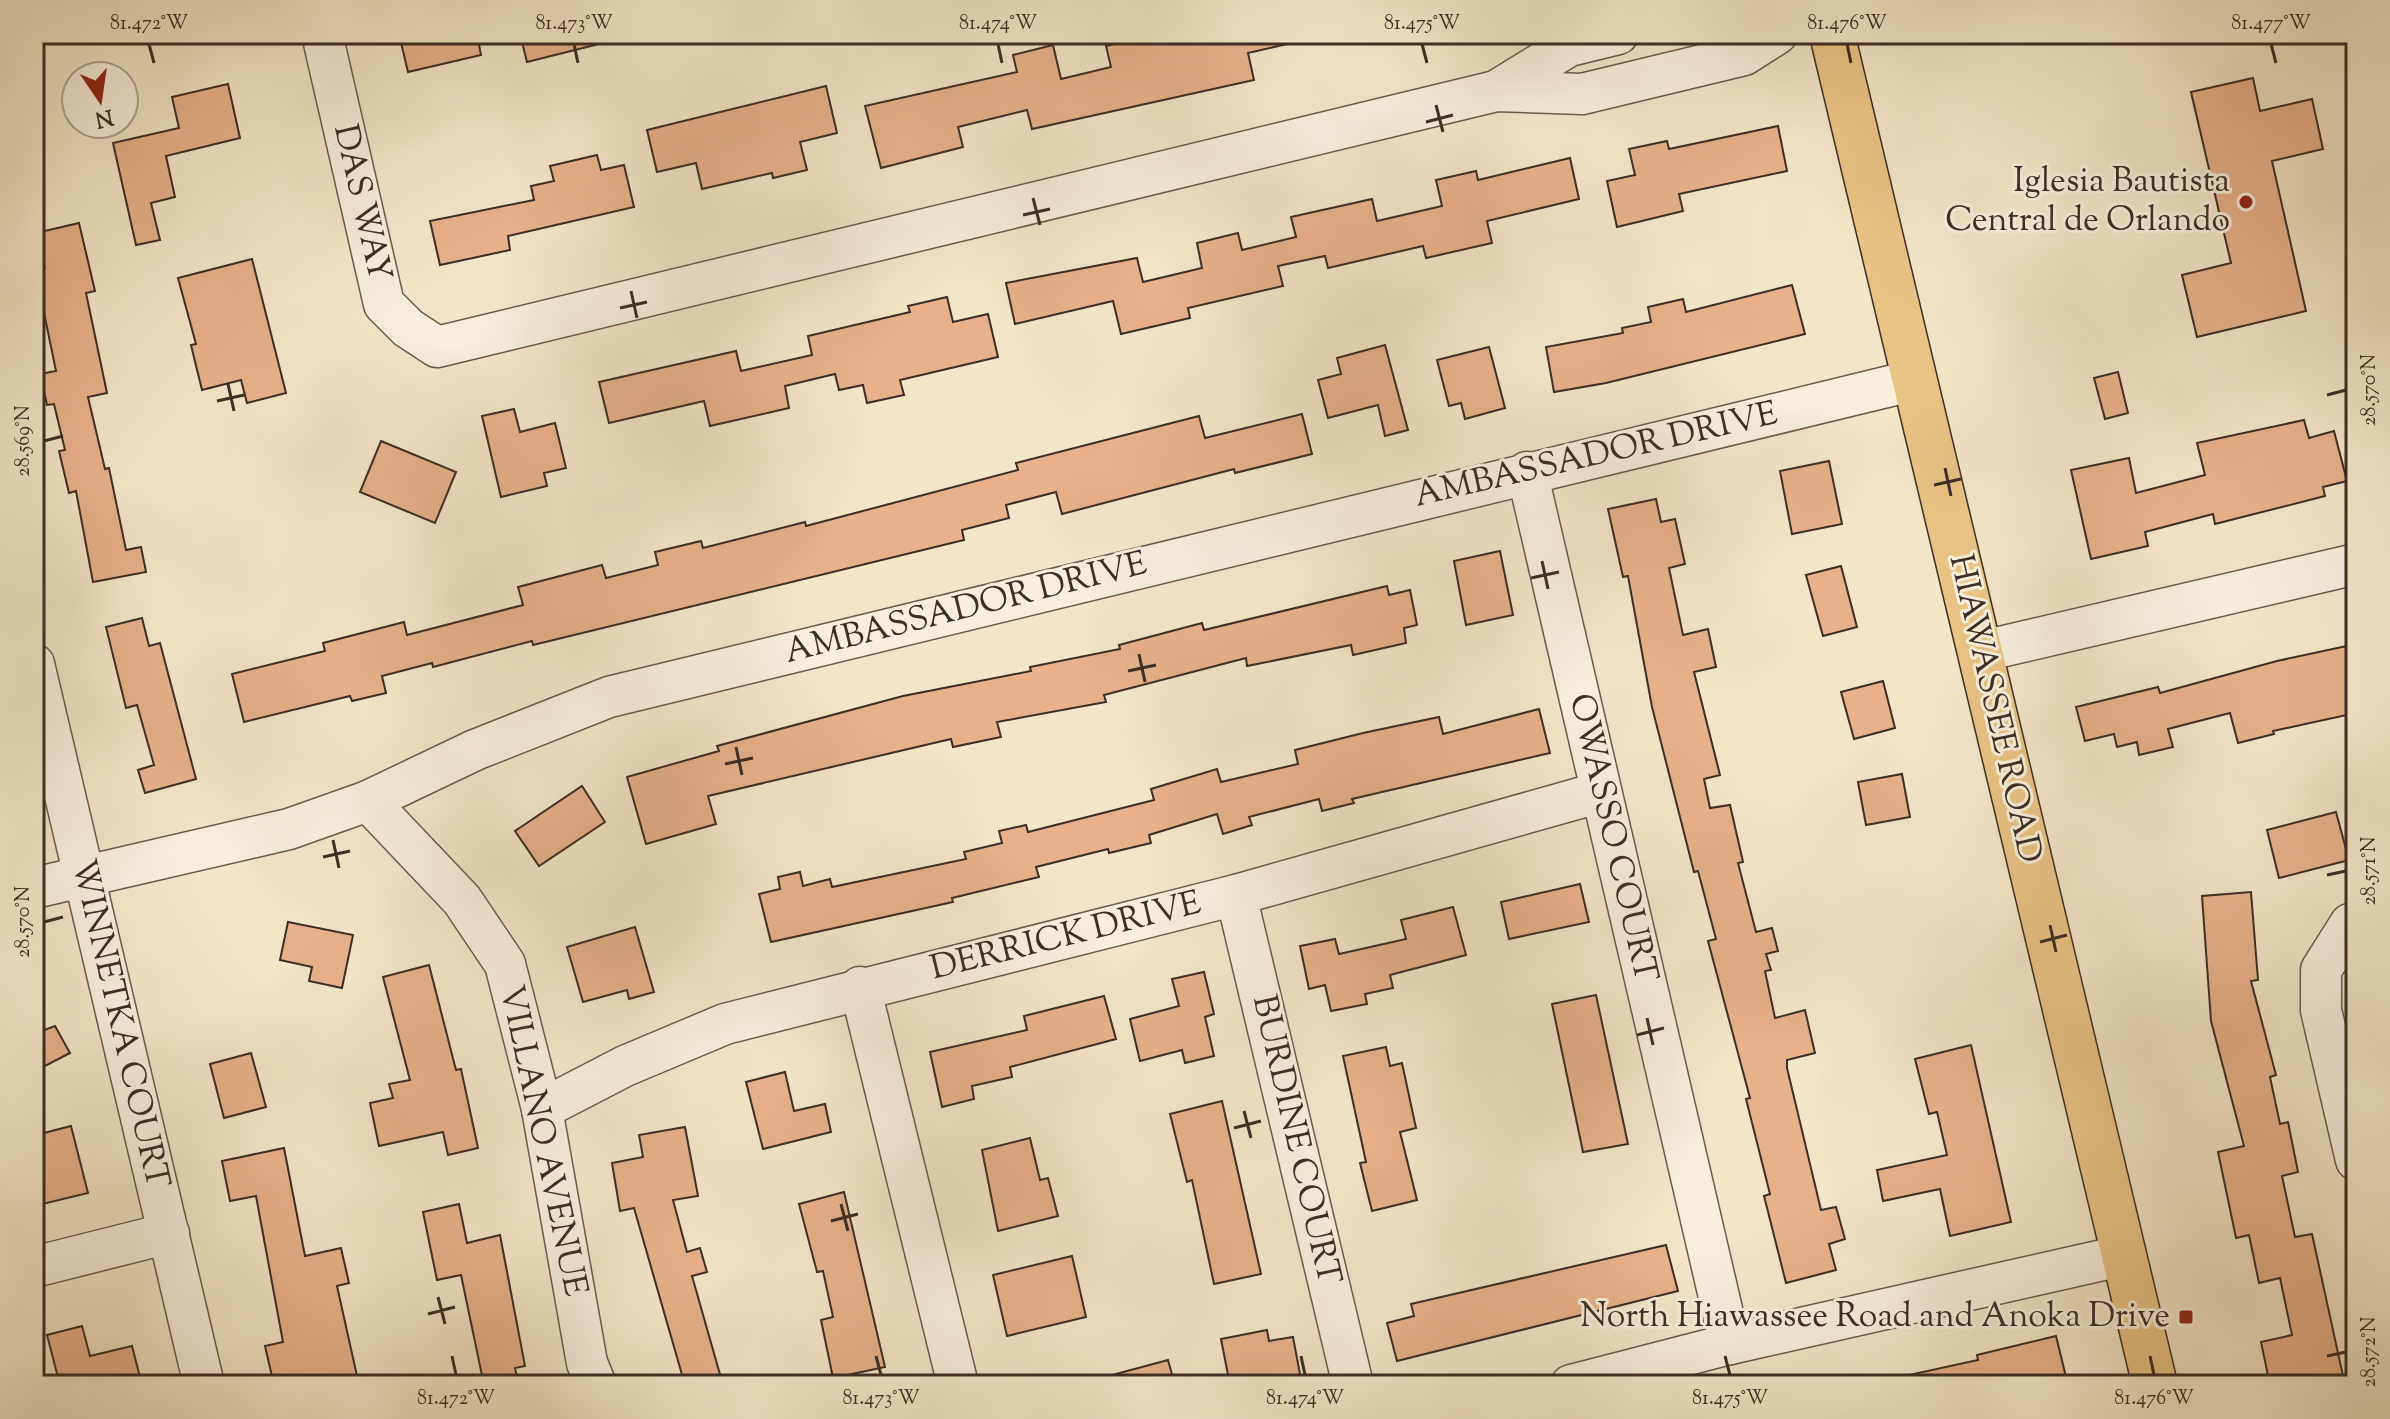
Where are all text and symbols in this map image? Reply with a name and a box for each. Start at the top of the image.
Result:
text: 81.472°W [110,10,188,39]
text: 81.473°W [535,10,613,39]
text: 81.474°W [959,10,1037,39]
text: 81.475°W [1384,10,1460,39]
text: 81.476°W [1807,10,1887,39]
text: 81.477°W [2231,10,2311,39]
north arrow [60,60,140,140]
text: N [91,99,116,134]
street label: DAS WAY [319,120,403,286]
place label: Iglesia Bautista Central de Orlando [1945,158,2230,246]
marker: Iglesia Bautista Central de Orlando [2237,193,2255,211]
text: 28.570°N [2356,354,2385,426]
street label: AMBASSADOR DRIVE [1409,390,1783,522]
text: 28.569°N [10,405,39,477]
street label: AMBASSADOR DRIVE [780,540,1152,678]
street label: HIAWASSEE ROAD [1935,550,2053,868]
street label: OWASSO COURT [1555,689,1669,987]
text: 28.571°N [2356,836,2385,906]
street label: WINNETKA COURT [57,855,181,1194]
street label: DERRICK DRIVE [926,880,1206,994]
text: 28.570°N [10,886,39,958]
street label: VILLANO AVENUE [485,981,599,1301]
street label: BURDINE COURT [1238,990,1352,1290]
place label: North Hiawassee Road and Anoka Drive [1580,1293,2170,1342]
marker: North Hiawassee Road and Anoka Drive [2177,1308,2195,1326]
text: 28.572°N [2356,1316,2385,1387]
text: 81.472°W [417,1385,495,1414]
text: 81.473°W [842,1385,920,1414]
text: 81.474°W [1266,1385,1344,1414]
text: 81.475°W [1692,1385,1768,1414]
text: 81.476°W [2114,1385,2194,1414]

